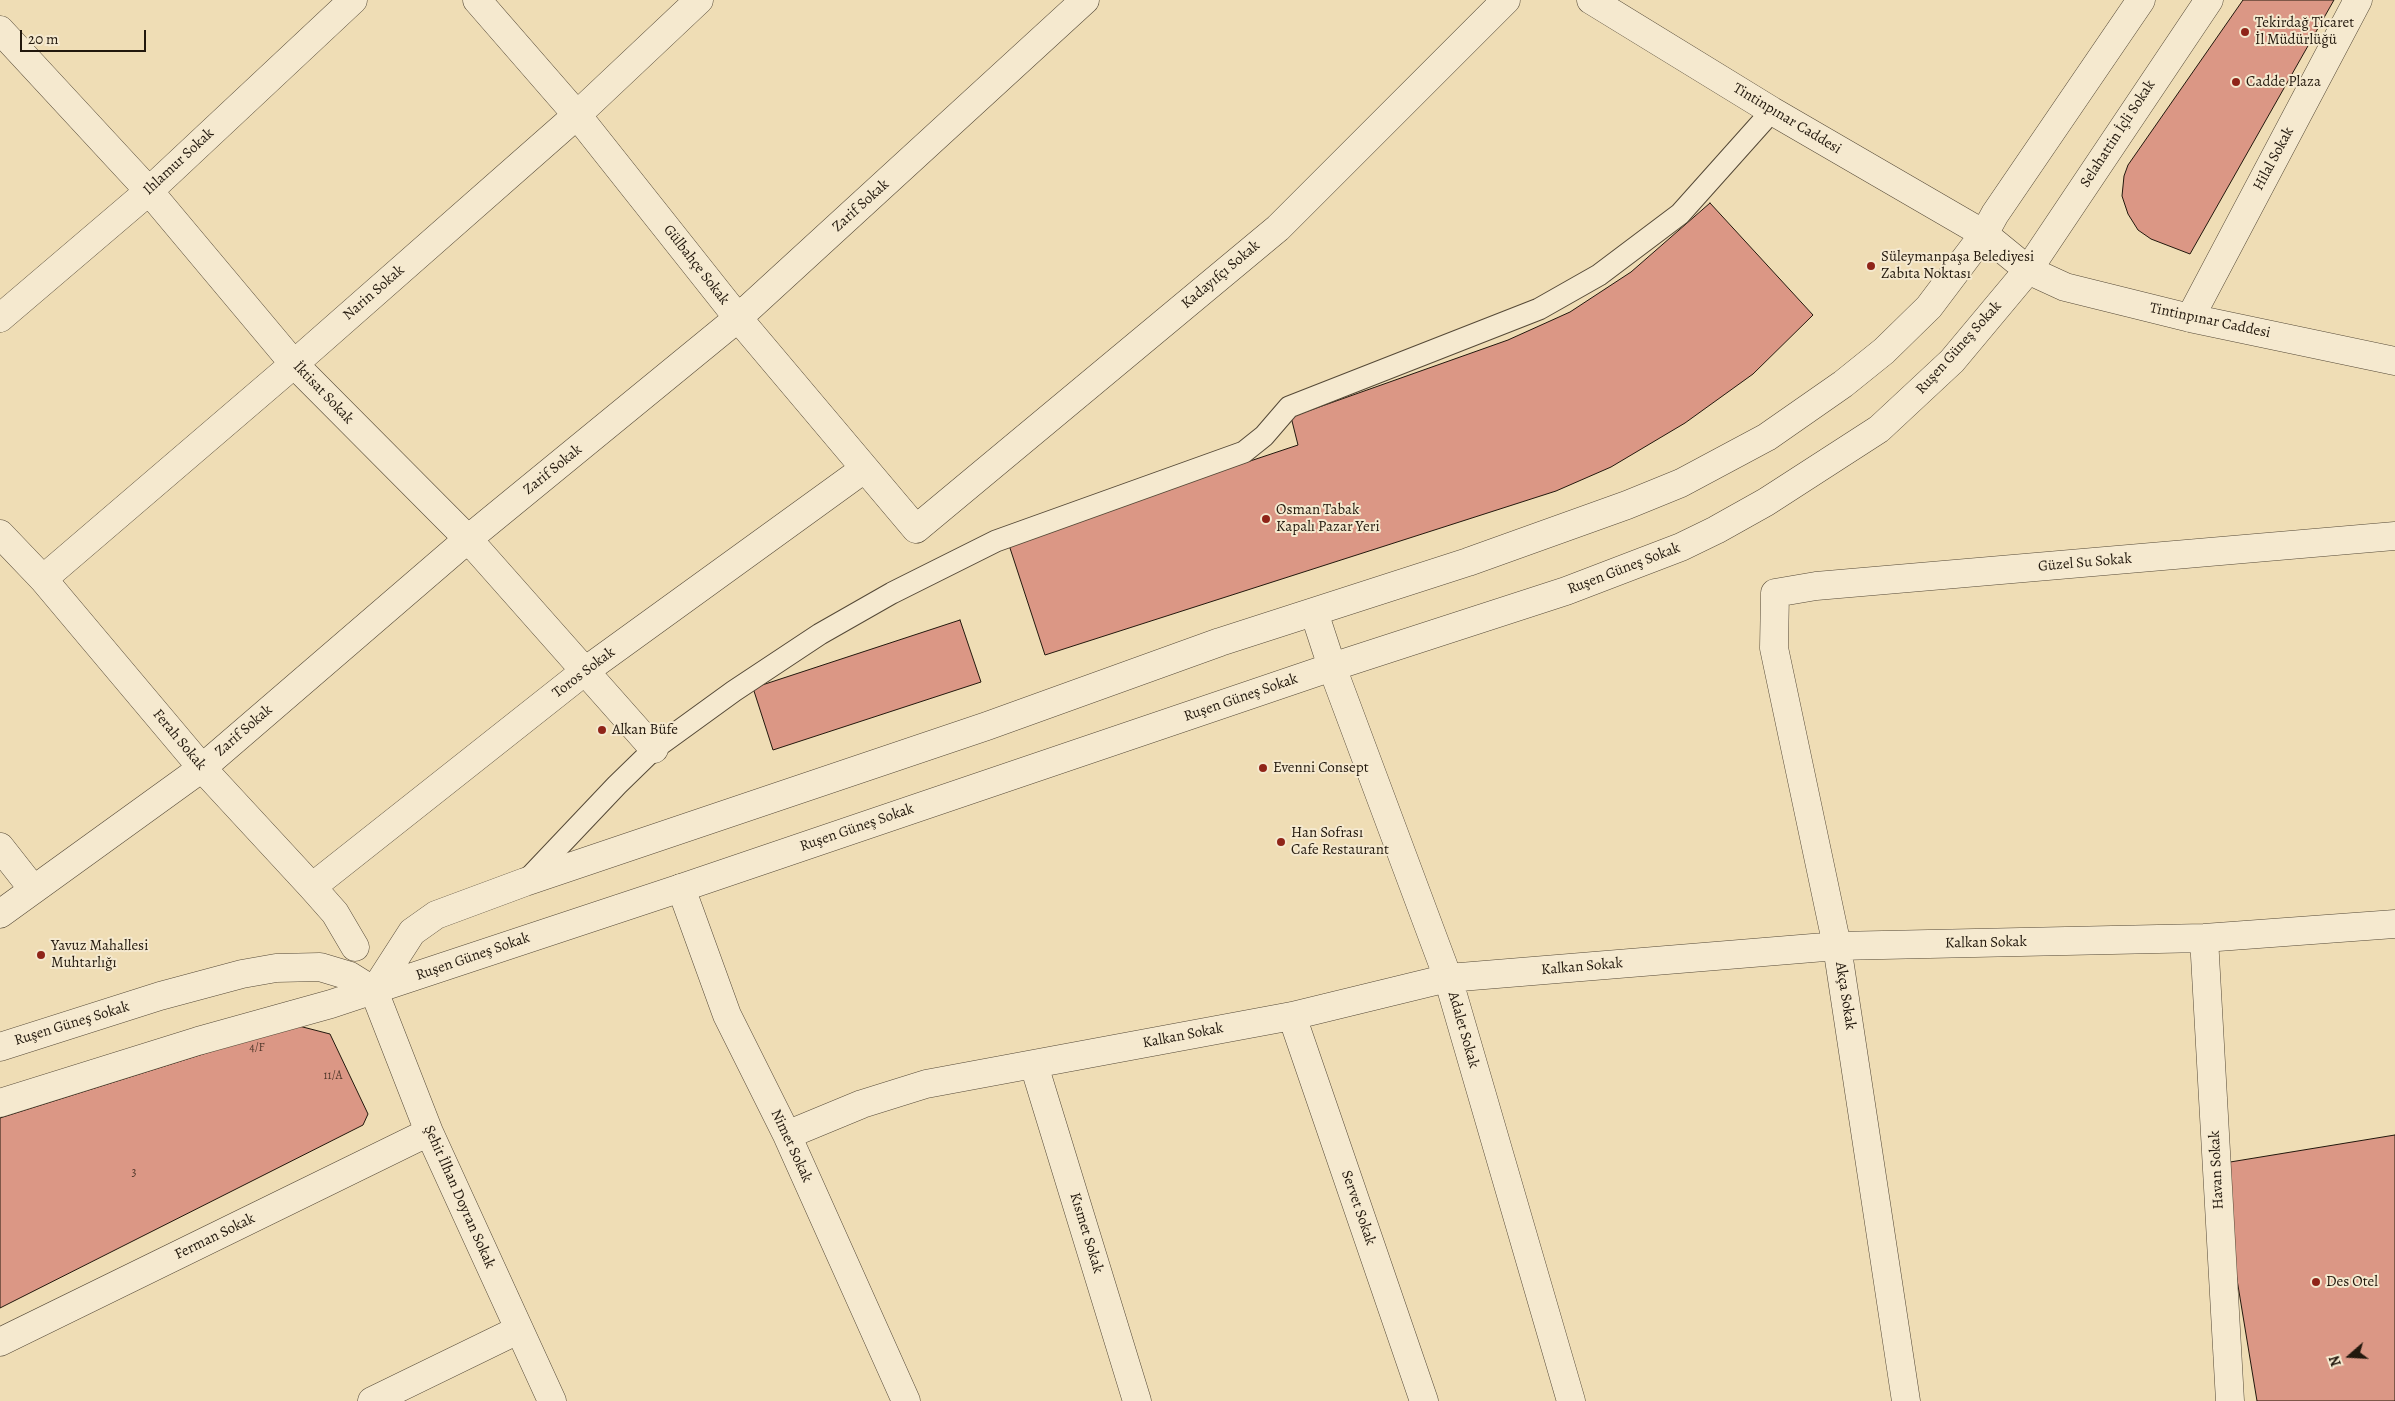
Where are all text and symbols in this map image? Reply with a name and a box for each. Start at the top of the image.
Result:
place label: Tekirdağ Ticaret İl Müdürlüğü [2255,14,2354,49]
scale bar [22,20,149,52]
marker: Tekirdağ Ticaret İl Müdürlüğü [2239,26,2251,38]
text: 20 m [28,29,59,49]
place label: Cadde Plaza [2246,73,2321,91]
marker: Cadde Plaza [2230,76,2242,88]
street label: Selahattin İçli Sokak [2077,77,2159,191]
street label: Tintinpınar Caddesi [1730,80,1844,158]
street label: Hilal Sokak [2250,124,2298,194]
street label: Ihlamur Sokak [140,125,218,199]
street label: Zarif Sokak [829,176,893,236]
street label: Gülbahçe Sokak [659,221,733,309]
street label: Kadayıfçı Sokak [1178,237,1264,313]
place label: Süleymanpaşa Belediyesi Zabıta Noktası [1881,248,2034,283]
marker: Süleymanpaşa Belediyesi Zabıta Noktası [1865,260,1877,272]
street label: Narin Sokak [340,261,408,325]
street label: Ruşen Güneş Sokak [1912,298,2006,398]
street label: Tintinpınar Caddesi [2148,299,2272,343]
street label: İktisat Sokak [289,358,357,428]
street label: Zarif Sokak [520,441,586,499]
place label: Osman Tabak Kapalı Pazar Yeri [1276,501,1380,536]
marker: Osman Tabak Kapalı Pazar Yeri [1260,513,1272,525]
street label: Ruşen Güneş Sokak [1565,539,1683,599]
street label: Güzel Su Sokak [2037,550,2133,576]
street label: Toros Sokak [549,644,619,702]
street label: Ruşen Güneş Sokak [1182,670,1300,726]
street label: Zarif Sokak [212,701,276,761]
street label: Ferah Sokak [148,706,210,774]
place label: Alkan Büfe [612,721,678,739]
marker: Alkan Büfe [596,724,608,736]
place label: Evenni Consept [1273,759,1369,777]
marker: Evenni Consept [1257,762,1269,774]
street label: Ruşen Güneş Sokak [798,800,916,856]
place label: Han Sofrası Cafe Restaurant [1291,824,1389,859]
marker: Han Sofrası Cafe Restaurant [1275,836,1287,848]
street label: Ruşen Güneş Sokak [414,929,532,985]
street label: Kalkan Sokak [1945,933,2027,953]
place label: Yavuz Mahallesi Muhtarlığı [51,937,148,972]
marker: Yavuz Mahallesi Muhtarlığı [35,949,47,961]
street label: Kalkan Sokak [1540,954,1624,980]
street label: Akça Sokak [1831,961,1859,1031]
street label: Adalet Sokak [1444,990,1482,1070]
street label: Ruşen Güneş Sokak [12,998,132,1050]
street label: Kalkan Sokak [1141,1019,1225,1053]
house number: 4/F [249,1041,265,1055]
house number: 11/A [323,1069,343,1083]
street label: Nimet Sokak [766,1107,816,1185]
street label: Şehit İlhan Doyran Sokak [419,1123,499,1271]
street label: Havan Sokak [2206,1130,2228,1210]
house number: 3 [132,1166,136,1180]
street label: Servet Sokak [1337,1168,1379,1248]
street label: Kısmet Sokak [1065,1190,1107,1276]
street label: Ferman Sokak [172,1210,258,1264]
place label: Des Otel [2326,1273,2378,1291]
marker: Des Otel [2310,1276,2322,1288]
north arrow [2325,1331,2375,1381]
text: N [2325,1353,2346,1369]

